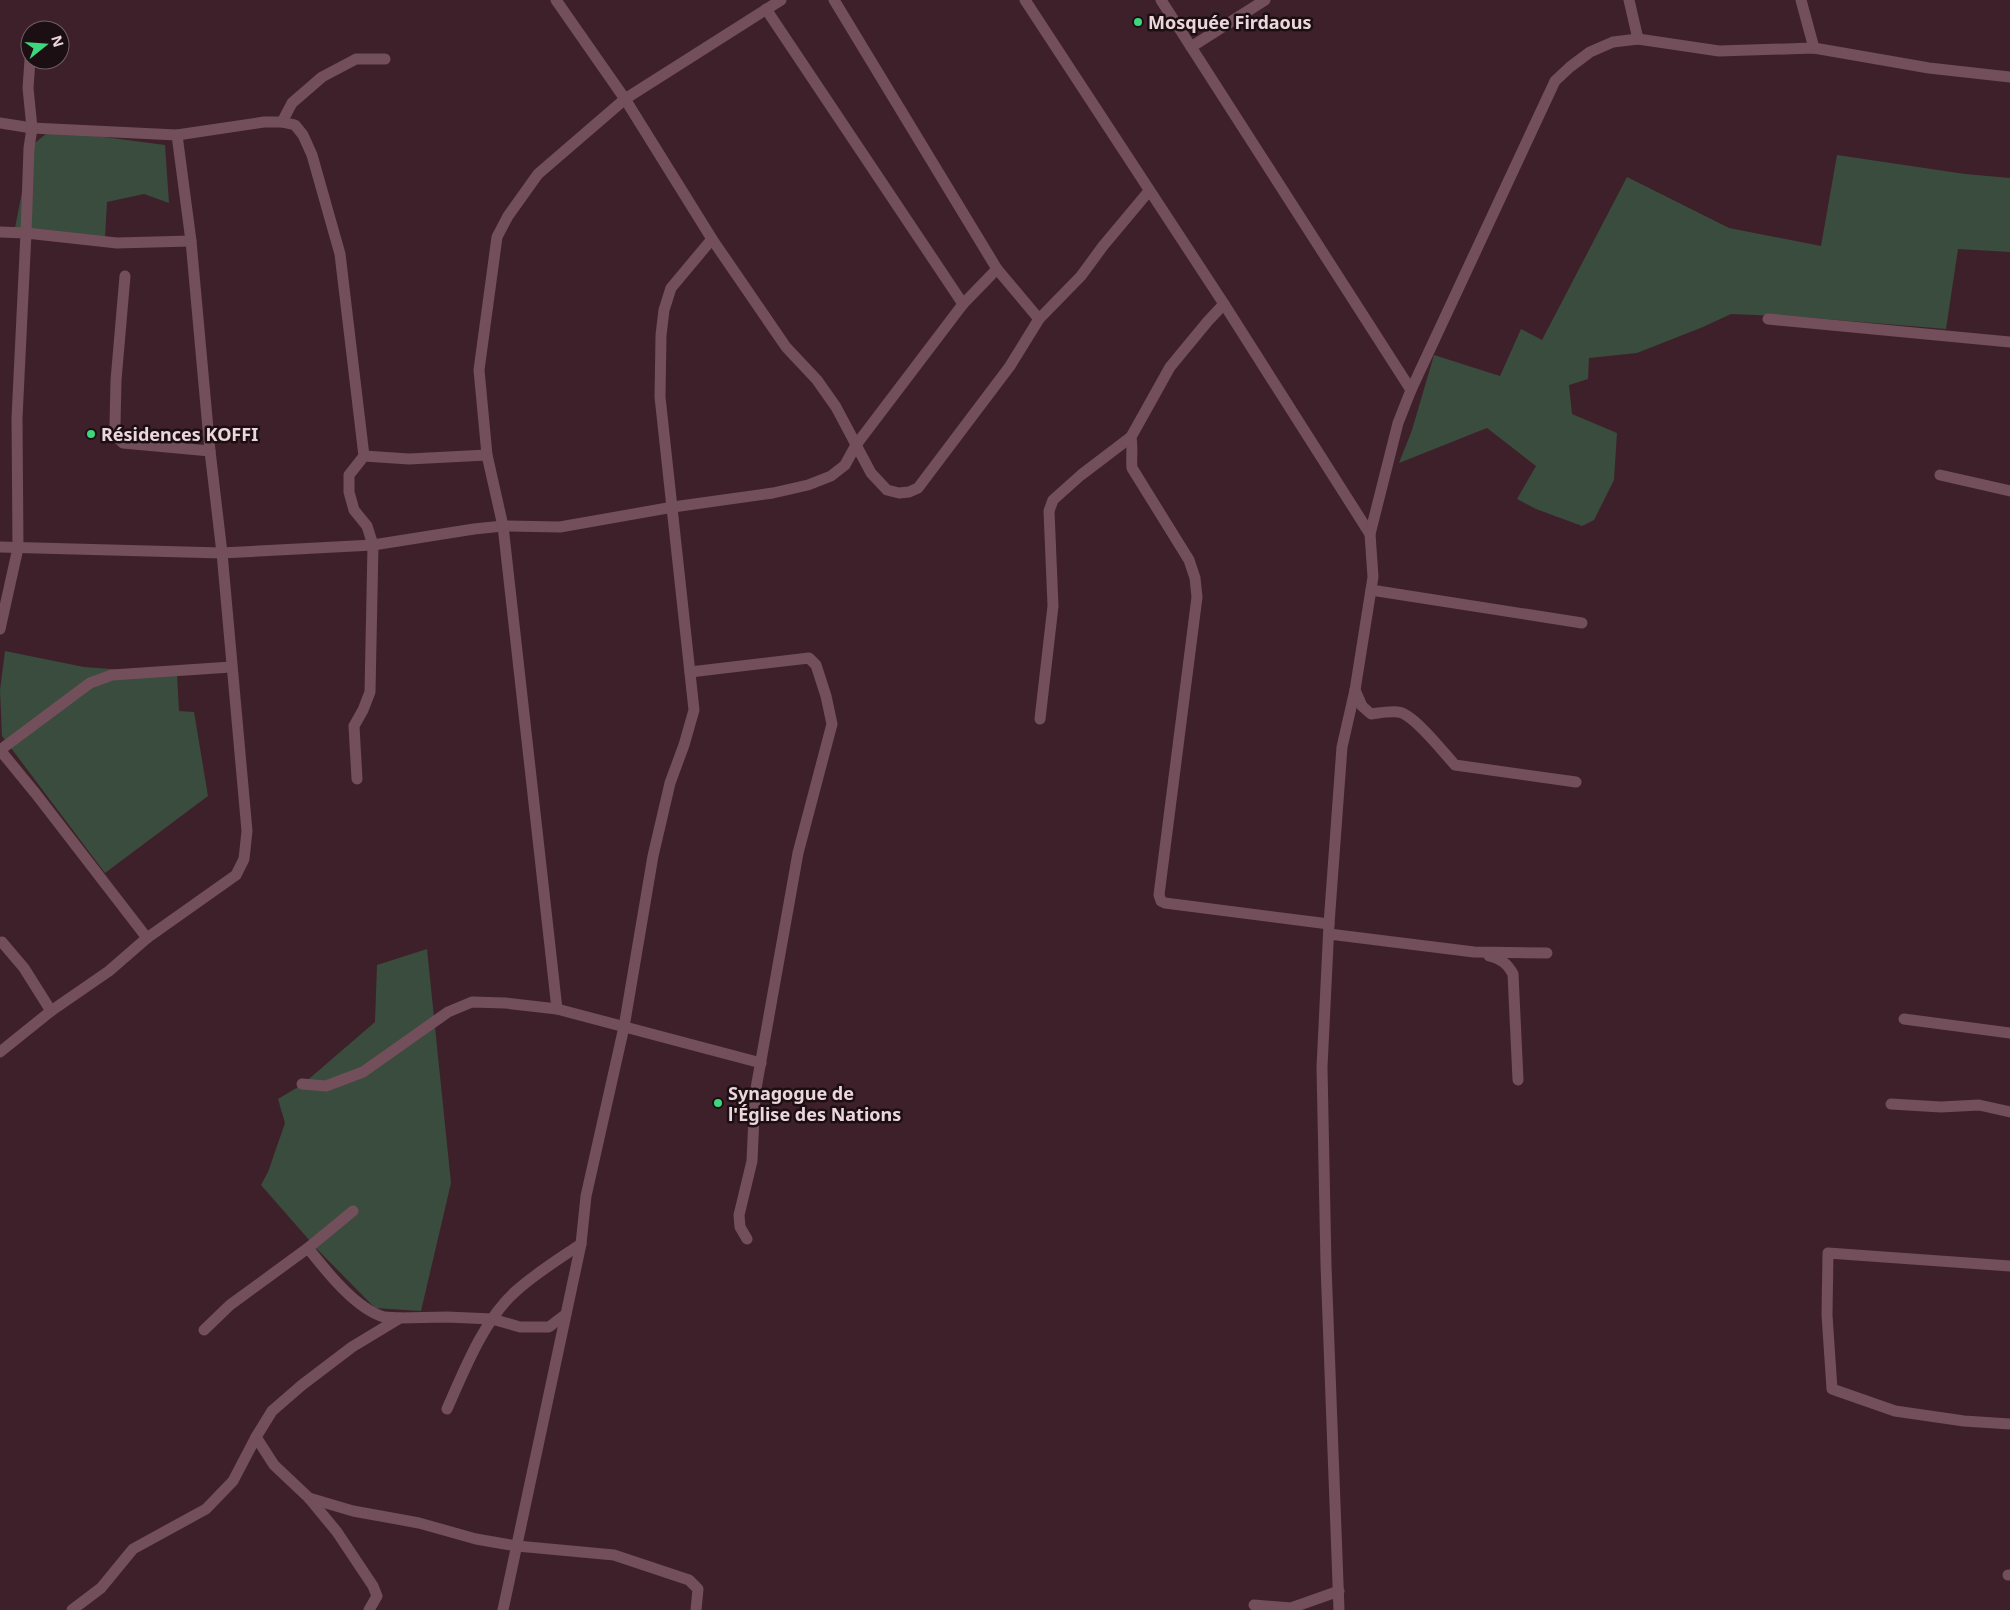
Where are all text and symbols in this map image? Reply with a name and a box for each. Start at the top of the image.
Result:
place label: Mosquée Firdaous [1148,10,1312,34]
marker: Mosquée Firdaous [1132,16,1144,28]
north arrow [20,20,70,70]
text: N [47,33,69,49]
place label: Résidences KOFFI [101,422,258,446]
marker: Résidences KOFFI [85,428,97,440]
place label: Synagogue de l'Église des Nations [728,1081,901,1126]
marker: Synagogue de l'Église des Nations [712,1097,724,1109]

